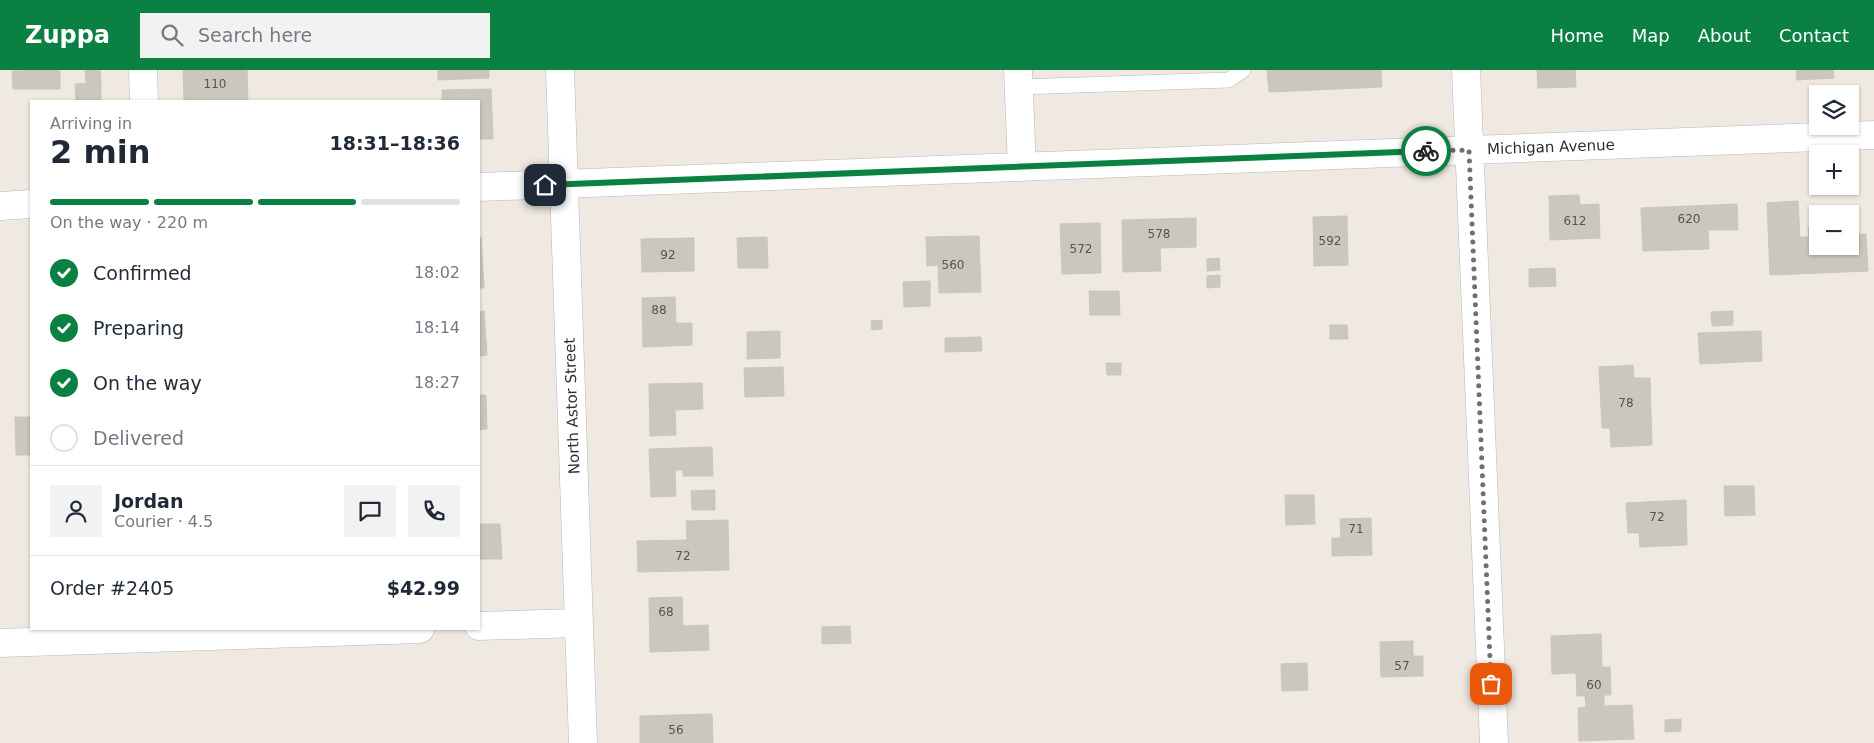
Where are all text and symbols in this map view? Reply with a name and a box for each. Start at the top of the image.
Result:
search box [140,13,490,58]
text: Zuppa [25,21,110,49]
icon: search [158,21,186,49]
text: Search here [198,24,312,46]
text: Home [1551,25,1604,46]
text: Map [1632,25,1670,46]
text: About [1698,25,1751,46]
text: Contact [1779,25,1849,46]
house number: 110 [204,77,226,91]
map controls [1809,85,1859,255]
button: layers [1809,85,1859,135]
text: Arriving in [50,114,132,133]
courier [1401,126,1451,176]
text: 18:31–18:36 [330,132,460,154]
text: 2 min [50,133,151,171]
street label: Michigan Avenue [1487,136,1615,158]
icon: bike [1412,137,1440,165]
button: + [1809,145,1859,195]
pin [524,164,566,206]
icon: home [531,171,559,199]
button: − [1809,205,1859,255]
house number: 620 [1678,212,1700,226]
text: On the way · 220 m [50,213,208,232]
house number: 612 [1564,214,1586,228]
house number: 578 [1148,227,1170,241]
house number: 592 [1319,234,1341,248]
house number: 572 [1070,242,1092,256]
house number: 92 [660,248,676,262]
house number: 560 [942,258,964,272]
icon: check [50,259,78,287]
text: Confirmed [93,262,192,284]
text: 18:02 [414,263,460,282]
house number: 88 [651,303,667,317]
icon: check [50,314,78,342]
text: Preparing [93,317,184,339]
text: 18:14 [414,318,460,337]
street label: North Astor Street [561,337,583,474]
icon: check [50,369,78,397]
text: On the way [93,372,202,394]
text: 18:27 [414,373,460,392]
house number: 78 [1618,396,1634,410]
text: Delivered [93,427,184,449]
button: person [50,485,102,537]
button: chat [344,485,396,537]
button: phone [408,485,460,537]
text: Jordan [114,490,183,512]
house number: 72 [1649,510,1665,524]
text: Courier · 4.5 [114,512,213,531]
house number: 71 [1348,522,1364,536]
house number: 72 [675,549,691,563]
text: Order #2405 [50,577,174,599]
text: $42.99 [387,577,460,599]
house number: 68 [658,605,674,619]
house number: 57 [1394,659,1410,673]
pin [1470,663,1512,705]
icon: bag [1477,670,1505,698]
house number: 60 [1586,678,1602,692]
house number: 56 [668,723,684,737]

